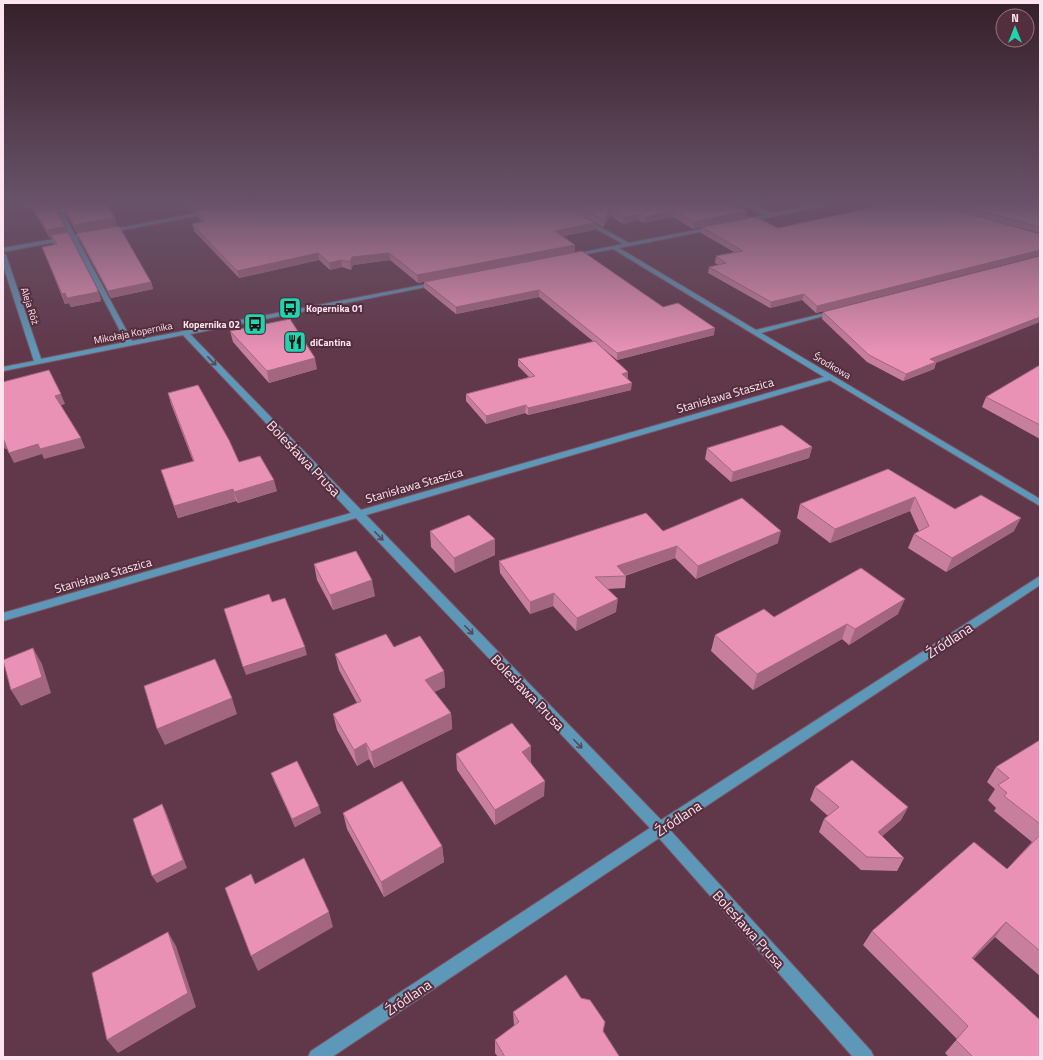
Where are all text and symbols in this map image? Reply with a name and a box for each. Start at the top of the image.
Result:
north arrow [995,8,1035,48]
text: N [1011,10,1019,26]
street label: Aleja Róż [17,285,43,327]
bus stop icon: Kopernika 01 [277,295,303,321]
place label: Kopernika 01 [306,301,363,316]
bus stop icon: Kopernika 02 [242,311,268,337]
place label: Kopernika 02 [183,317,240,332]
street label: Mikołaja Kopernika [92,318,174,348]
restaurant icon: diCantina [282,329,308,355]
place label: diCantina [310,335,351,350]
street label: Środkowa [810,349,854,383]
one-way arrow [207,356,217,366]
street label: Stanisława Staszica [674,372,776,418]
street label: Bolesława Prusa [262,415,346,501]
street label: Stanisława Staszica [363,462,465,508]
one-way arrow [374,531,384,541]
street label: Stanisława Staszica [52,552,154,598]
street label: Źródlana [922,617,976,663]
one-way arrow [464,625,474,635]
street label: Bolesława Prusa [486,649,570,735]
one-way arrow [573,739,582,749]
street label: Źródlana [651,795,705,841]
street label: Bolesława Prusa [708,885,790,973]
street label: Źródlana [381,974,435,1020]

